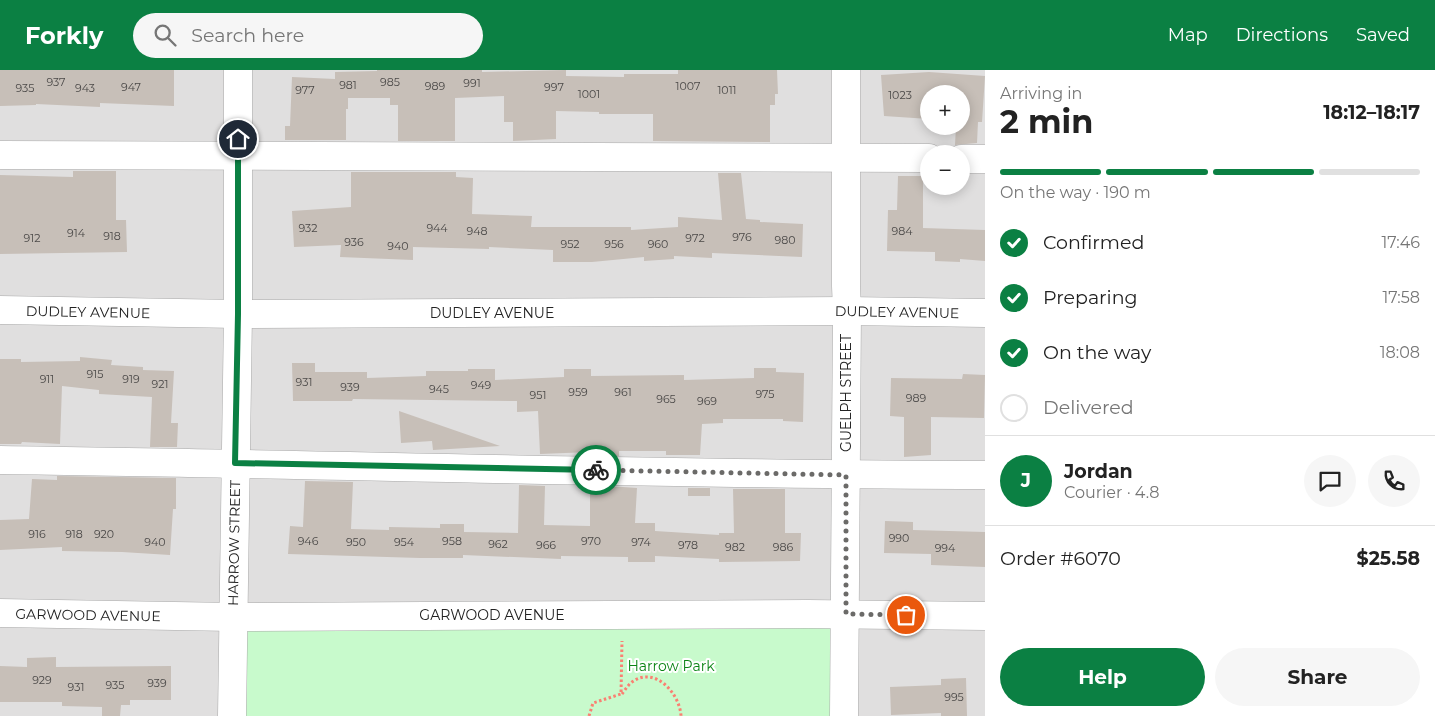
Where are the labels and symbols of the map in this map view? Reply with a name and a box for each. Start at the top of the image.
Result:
house number: 937 [46,75,66,89]
house number: 985 [380,75,400,89]
house number: 991 [463,76,481,90]
house number: 981 [339,78,357,92]
house number: 989 [425,79,446,93]
house number: 1007 [676,79,700,93]
house number: 947 [121,80,141,94]
house number: 997 [544,80,564,94]
house number: 935 [16,81,34,95]
house number: 943 [75,81,95,95]
house number: 977 [295,83,315,97]
house number: 1011 [717,83,737,97]
house number: 1001 [578,87,600,101]
house number: 1023 [888,88,912,102]
pin [217,118,259,160]
house number: 932 [299,221,318,235]
house number: 944 [426,221,448,235]
house number: 948 [466,224,488,238]
house number: 984 [892,224,913,238]
house number: 914 [67,226,86,240]
house number: 918 [103,229,121,243]
house number: 976 [732,230,752,244]
house number: 912 [24,231,40,245]
house number: 972 [685,231,705,245]
house number: 980 [775,233,796,247]
house number: 936 [344,235,364,249]
house number: 952 [560,237,580,251]
house number: 956 [604,237,624,251]
house number: 960 [648,237,668,251]
house number: 940 [387,239,409,253]
street label: DUDLEY AVENUE [26,302,150,322]
street label: DUDLEY AVENUE [835,302,959,322]
street label: DUDLEY AVENUE [430,304,554,322]
street label: GUELPH STREET [837,334,855,452]
house number: 915 [87,367,103,381]
house number: 911 [40,372,54,386]
house number: 919 [122,372,140,386]
house number: 931 [296,375,312,389]
house number: 921 [152,377,168,391]
house number: 949 [471,378,492,392]
house number: 939 [340,380,360,394]
house number: 945 [429,382,449,396]
house number: 959 [568,385,588,399]
house number: 961 [614,385,632,399]
house number: 975 [755,387,775,401]
house number: 951 [530,388,546,402]
house number: 989 [906,391,927,405]
house number: 965 [656,392,676,406]
house number: 969 [697,394,717,408]
courier [571,445,621,495]
street label: HARROW STREET [224,480,244,606]
house number: 916 [28,527,46,541]
house number: 918 [65,527,83,541]
house number: 920 [94,527,114,541]
house number: 990 [889,531,909,545]
house number: 946 [298,534,319,548]
house number: 958 [442,534,462,548]
house number: 970 [581,534,601,548]
house number: 940 [144,535,166,549]
house number: 950 [346,535,366,549]
house number: 954 [394,535,415,549]
house number: 974 [631,535,652,549]
house number: 962 [488,537,508,551]
house number: 966 [536,538,556,552]
house number: 978 [678,538,698,552]
house number: 982 [725,540,745,554]
house number: 986 [773,540,794,554]
house number: 994 [935,541,956,555]
pin [885,594,927,636]
street label: GARWOOD AVENUE [15,605,161,625]
street label: GARWOOD AVENUE [419,606,565,624]
park label: Harrow Park [627,657,715,675]
house number: 929 [32,673,52,687]
house number: 939 [147,676,167,690]
house number: 935 [106,678,124,692]
house number: 931 [68,680,84,694]
house number: 995 [944,690,964,704]

